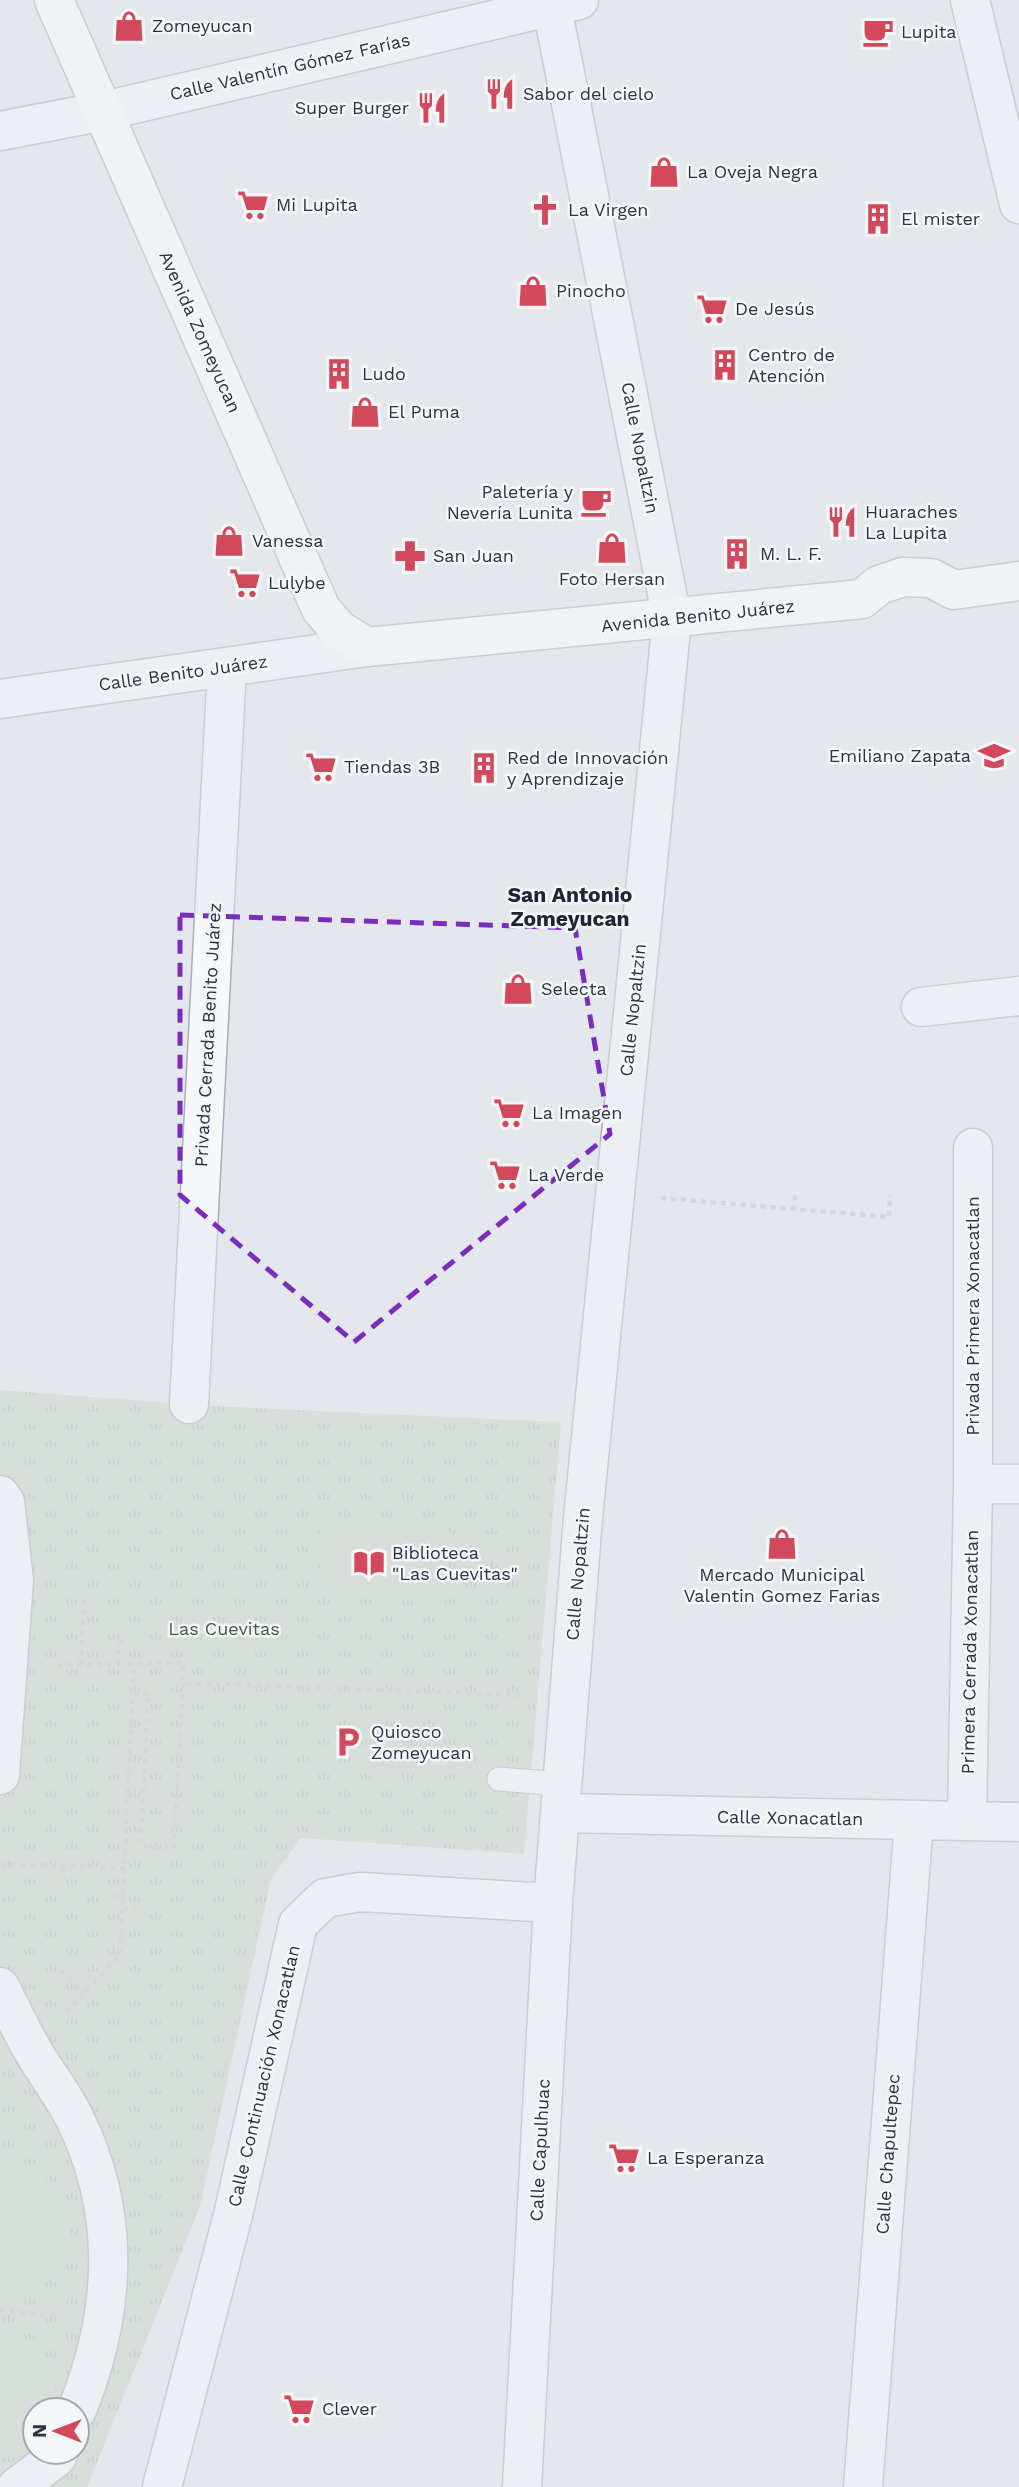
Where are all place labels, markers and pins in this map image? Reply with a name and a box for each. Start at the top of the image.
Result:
shop icon: Zomeyucan [112,9,146,43]
place label: Zomeyucan [152,15,253,36]
cafe icon: Lupita [861,15,895,49]
place label: Lupita [901,21,956,42]
restaurant icon: Sabor del cielo [483,77,517,111]
place label: Sabor del cielo [523,83,654,104]
restaurant icon: Super Burger [415,91,449,125]
place label: Super Burger [295,97,409,118]
shop icon: La Oveja Negra [647,155,681,189]
place label: La Oveja Negra [687,161,818,182]
supermarket icon: Mi Lupita [236,188,270,222]
church icon: La Virgen [528,193,562,227]
place label: Mi Lupita [276,194,358,215]
place label: La Virgen [568,199,649,220]
building icon: El mister [861,202,895,236]
place label: El mister [901,208,980,229]
shop icon: Pinocho [516,274,550,308]
place label: Pinocho [556,280,626,301]
supermarket icon: De Jesús [695,292,729,326]
place label: De Jesús [735,298,815,319]
place label: Centro de Atención [748,344,835,386]
building icon: Centro de Atención [708,348,742,382]
building icon: Ludo [322,357,356,391]
place label: Ludo [362,363,406,384]
shop icon: El Puma [348,395,382,429]
place label: El Puma [388,401,460,422]
place label: Paletería y Nevería Lunita [447,481,574,523]
cafe icon: Paletería y Nevería Lunita [579,485,613,519]
place label: Huaraches La Lupita [865,501,958,543]
restaurant icon: Huaraches La Lupita [825,505,859,539]
shop icon: Vanessa [212,524,246,558]
place label: Vanessa [252,530,323,551]
shop icon: Foto Hersan [595,531,629,565]
building icon: M. L. F. [720,537,754,571]
pharmacy icon: San Juan [393,539,427,573]
place label: M. L. F. [760,543,822,564]
place label: San Juan [433,545,514,566]
supermarket icon: Lulybe [228,566,262,600]
place label: Foto Hersan [559,568,665,589]
place label: Lulybe [268,572,326,593]
school or university icon: Emiliano Zapata [977,739,1011,773]
place label: Emiliano Zapata [829,745,971,766]
place label: Red de Innovación y Aprendizaje [507,747,669,789]
supermarket icon: Tiendas 3B [304,750,338,784]
building icon: Red de Innovación y Aprendizaje [467,751,501,785]
place label: Tiendas 3B [344,756,440,777]
shop icon: Selecta [501,972,535,1006]
place label: Selecta [541,978,607,999]
supermarket icon: La Imagen [492,1096,526,1130]
place label: La Imagen [532,1102,622,1123]
supermarket icon: La Verde [488,1158,522,1192]
place label: La Verde [528,1164,604,1185]
shop icon: Mercado Municipal Valentin Gomez Farias [765,1527,799,1561]
place label: Biblioteca "Las Cuevitas" [392,1542,518,1584]
library icon: Biblioteca "Las Cuevitas" [352,1546,386,1580]
place label: Mercado Municipal Valentin Gomez Farias [684,1564,880,1606]
place label: Quiosco Zomeyucan [371,1721,472,1763]
parking icon: Quiosco Zomeyucan [331,1725,365,1759]
supermarket icon: La Esperanza [607,2141,641,2175]
place label: La Esperanza [647,2147,765,2168]
supermarket icon: Clever [282,2392,316,2426]
place label: Clever [322,2398,377,2419]

